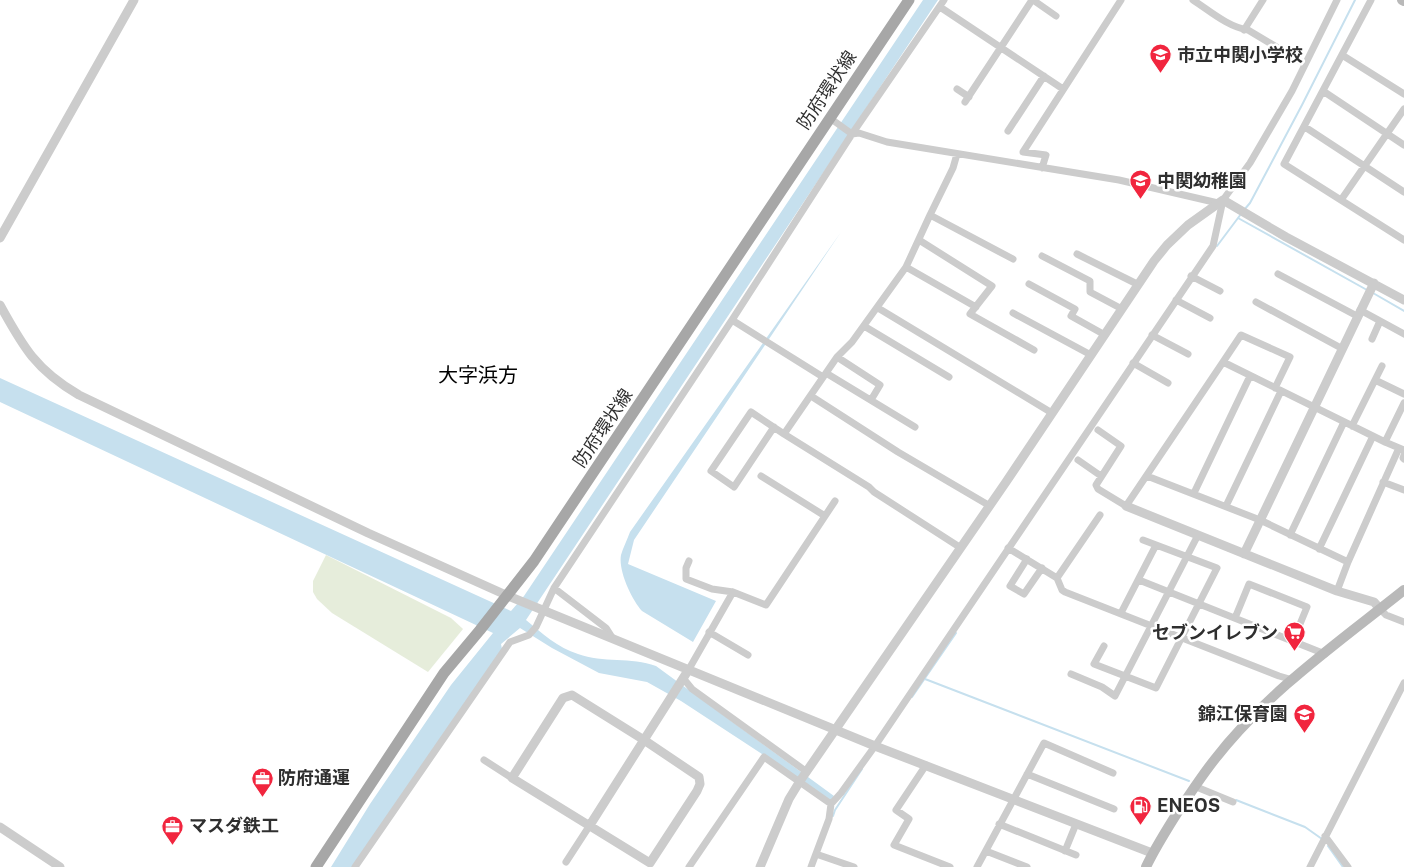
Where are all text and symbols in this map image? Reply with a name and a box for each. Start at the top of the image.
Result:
school or university icon: 市立中関小学校 [1149,43,1173,74]
place label: 市立中関小学校 [1177,44,1303,65]
street label: 防府環状線 [793,47,860,133]
school or university icon: 中関幼稚園 [1129,169,1153,200]
place label: 中関幼稚園 [1157,170,1247,191]
district label: 大字浜方 [438,363,518,387]
street label: 防府環状線 [569,385,636,471]
supermarket icon: セブンイレブン [1282,621,1306,652]
place label: セブンイレブン [1152,622,1278,643]
school or university icon: 錦江保育園 [1292,702,1316,733]
place label: 錦江保育園 [1198,703,1288,724]
office icon: 防府通運 [250,766,274,797]
place label: 防府通運 [278,767,350,788]
fuel station icon: ENEOS [1129,794,1153,825]
place label: ENEOS [1157,795,1220,816]
office icon: マスダ鉄工 [161,814,185,845]
place label: マスダ鉄工 [189,815,279,836]

